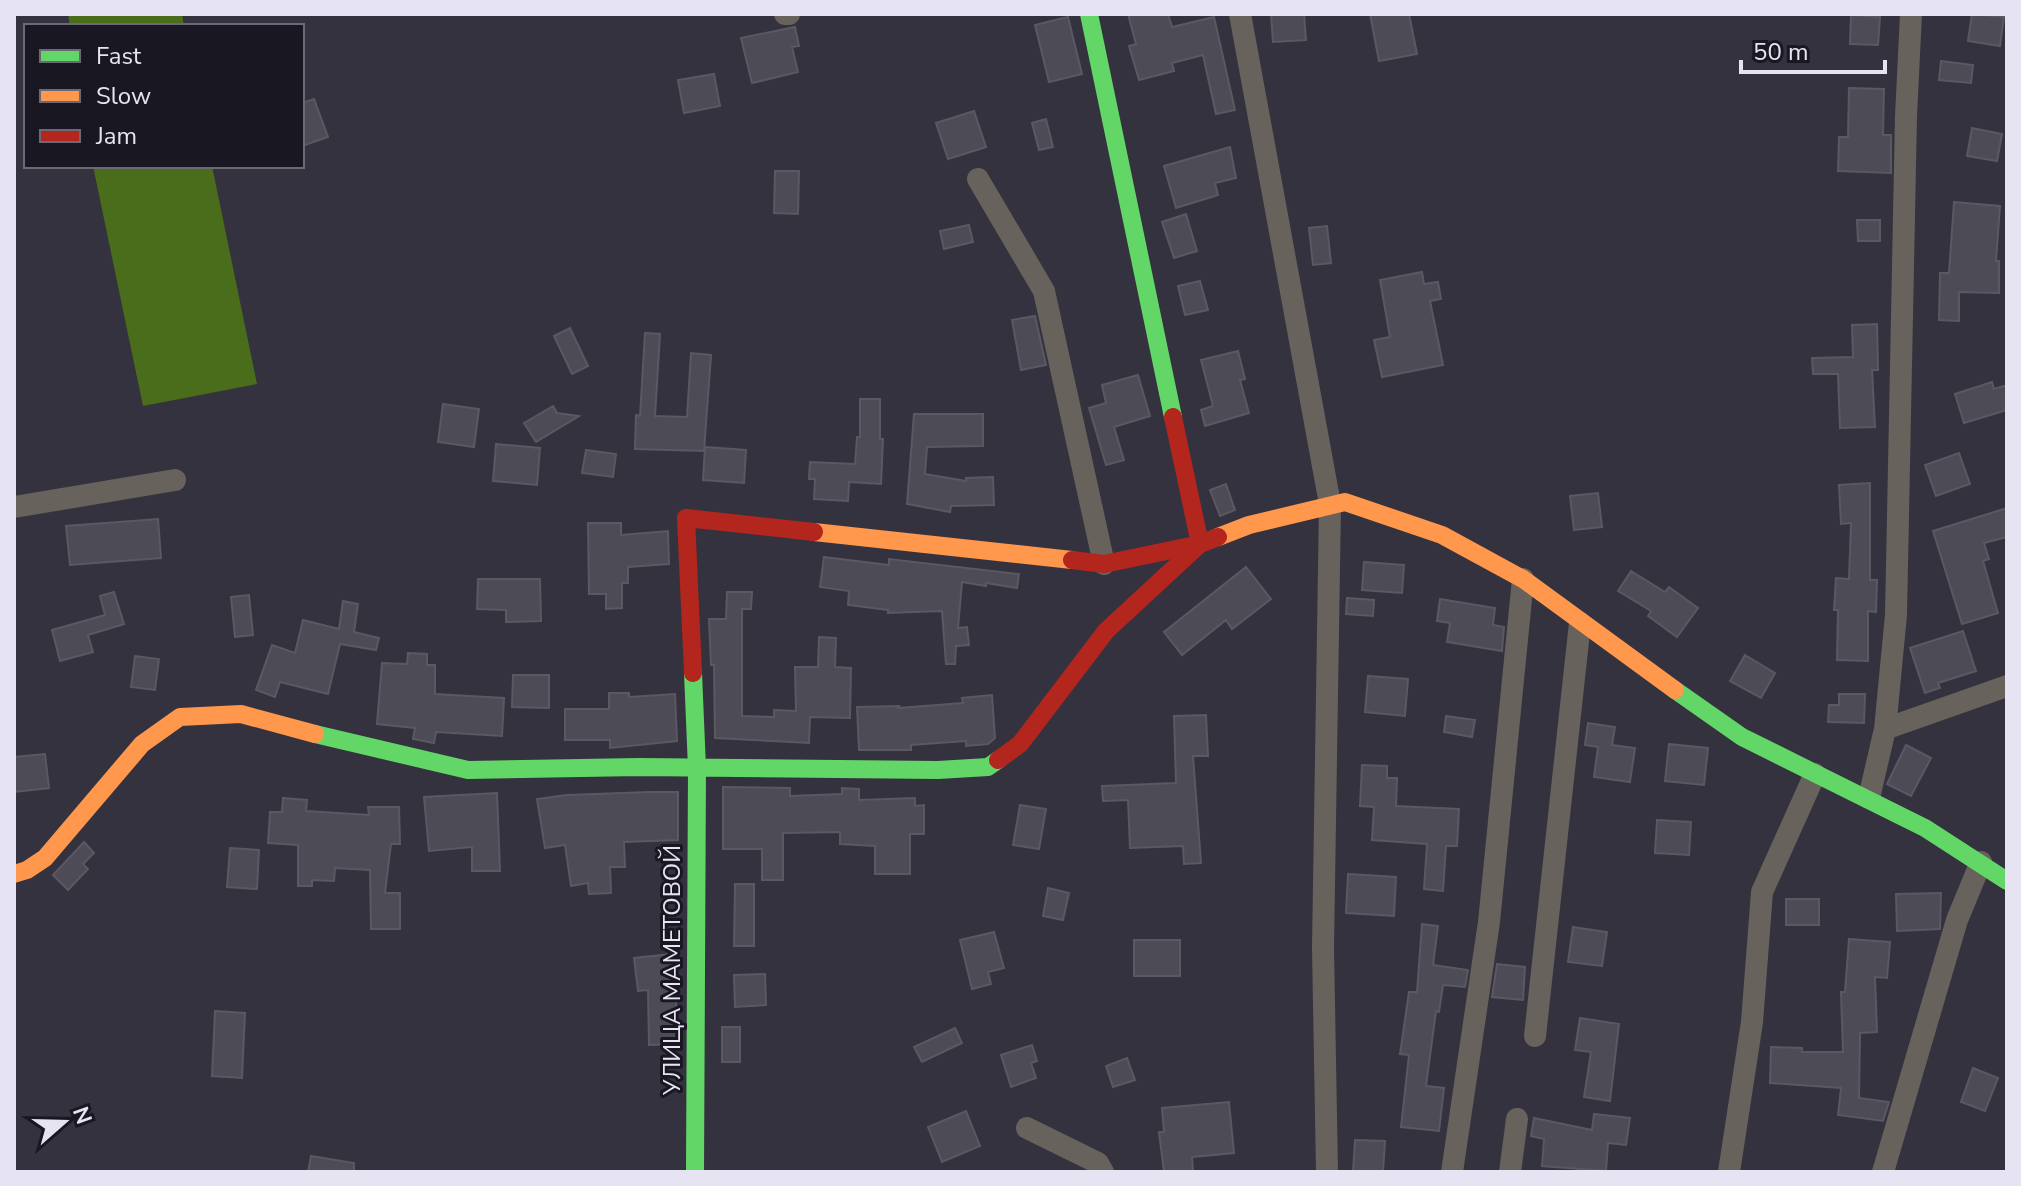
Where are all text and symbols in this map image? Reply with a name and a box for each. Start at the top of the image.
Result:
legend [24,24,304,168]
scale bar [1741,24,1885,74]
text: 50 m [1753,36,1809,68]
text: Fast [96,40,142,72]
text: Slow [96,80,151,112]
text: Jam [95,120,137,152]
street label: УЛИЦА МАМЕТОВОЙ [656,845,688,1096]
north arrow [24,1082,104,1162]
text: N [65,1103,99,1128]

